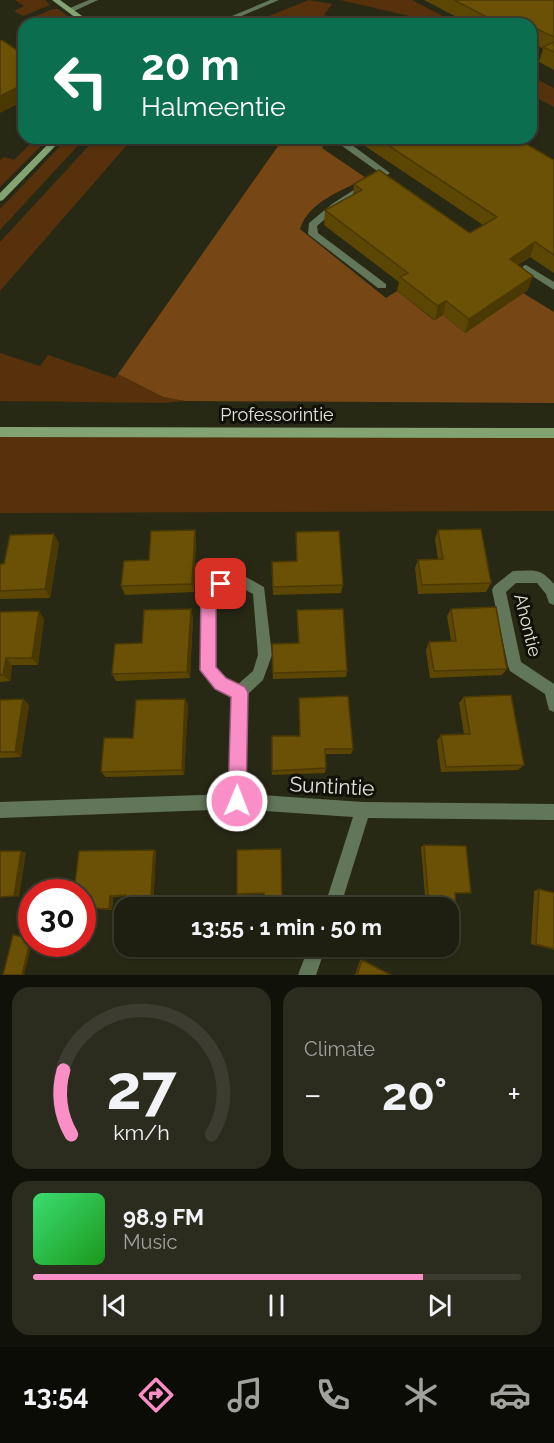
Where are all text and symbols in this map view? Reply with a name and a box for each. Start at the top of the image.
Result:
text: 20 m [141,41,240,90]
icon: left [42,42,120,120]
text: Halmeentie [141,91,286,122]
street label: Professorintie [220,404,334,425]
pin [195,558,246,609]
icon: arrive [204,567,237,600]
street label: Ahontie [510,591,546,659]
position arrow [205,769,269,833]
street label: Suntintie [289,771,375,801]
speed limit sign: 30 [18,879,96,957]
text: 13:55 · 1 min · 50 m [191,914,382,940]
text: Climate [304,1037,375,1061]
text: 27 [106,1050,178,1124]
text: 20° [382,1068,447,1121]
text: − [304,1075,322,1114]
text: + [507,1075,521,1114]
text: km/h [113,1120,170,1145]
text: 98.9 FM [123,1204,204,1230]
text: Music [123,1230,177,1254]
icon: previous [98,1289,131,1322]
icon: pause [260,1289,293,1322]
icon: next [423,1289,456,1322]
icon: directions [135,1374,177,1416]
icon: music [224,1374,266,1416]
icon: phone [312,1374,354,1416]
icon: climate [400,1374,442,1416]
icon: car [489,1374,531,1416]
text: 13:54 [23,1380,89,1411]

